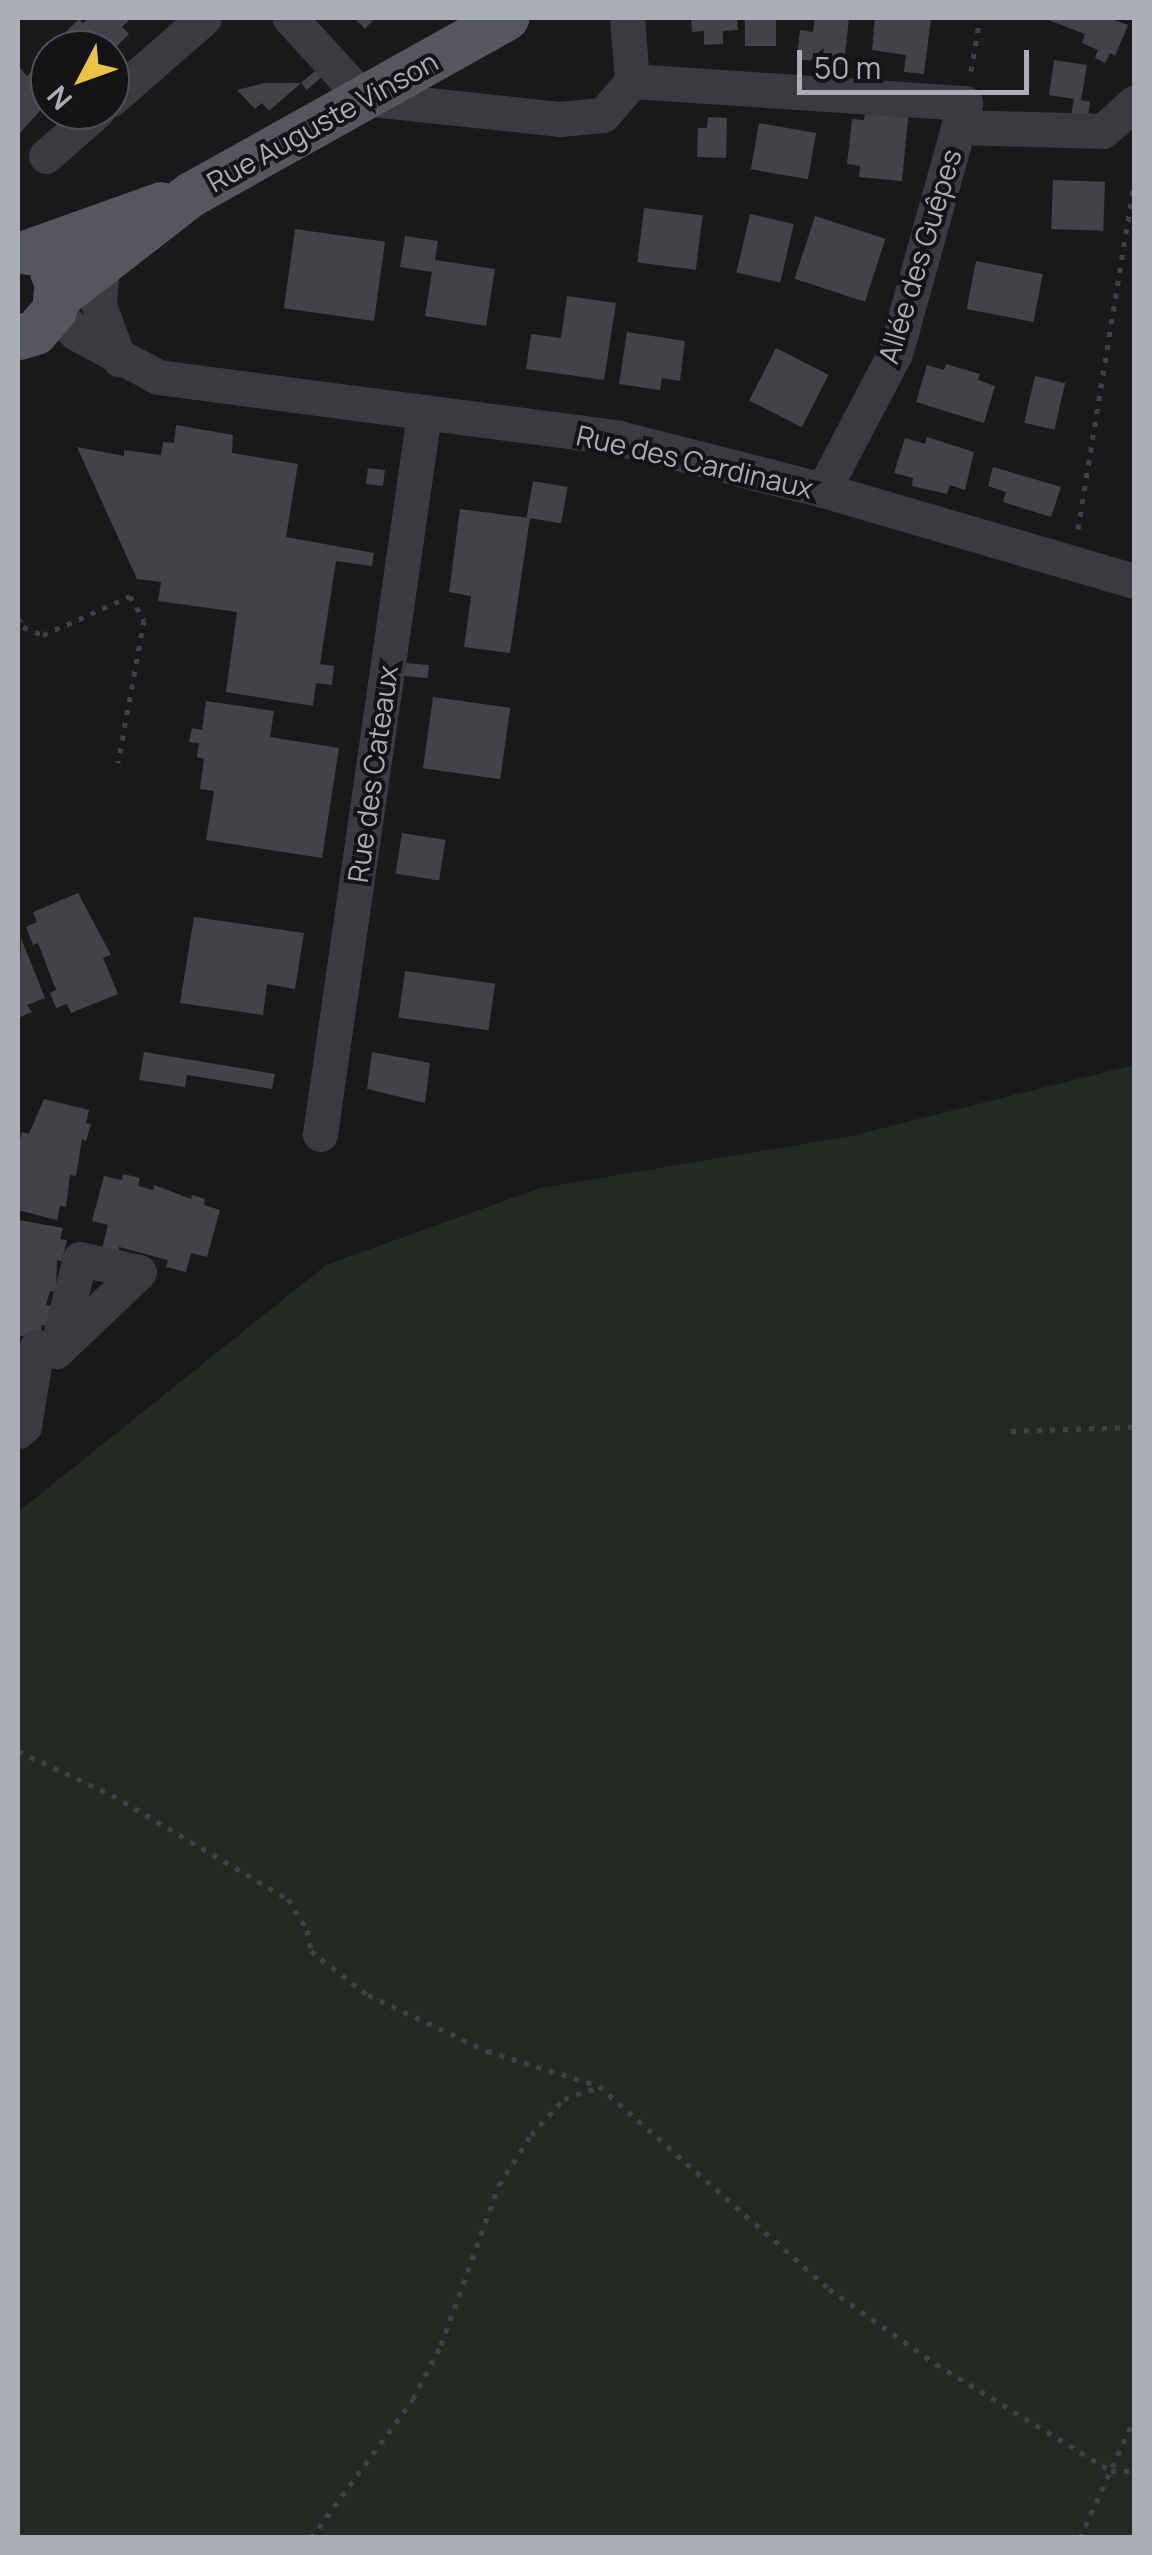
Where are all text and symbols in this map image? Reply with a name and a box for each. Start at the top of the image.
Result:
north arrow [30,30,130,130]
scale bar [802,30,1034,92]
street label: Rue Auguste Vinson [201,44,443,198]
text: 50 m [814,47,881,88]
text: N [38,78,80,118]
street label: Allée des Guêpes [870,145,968,367]
street label: Rue des Cardinaux [574,417,816,505]
street label: Rue des Cateaux [340,663,404,885]

